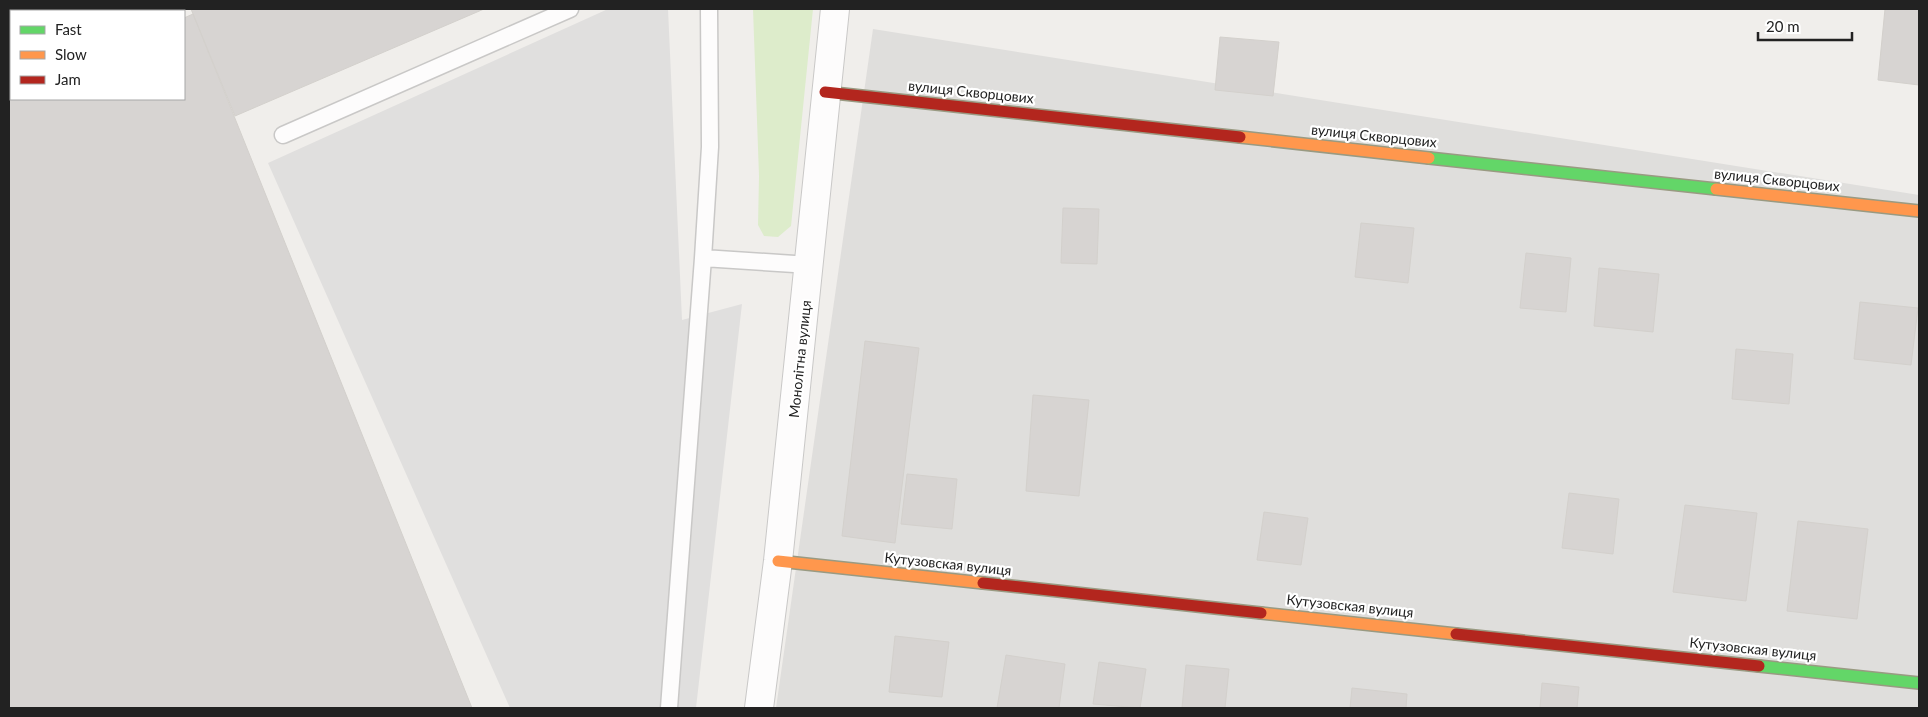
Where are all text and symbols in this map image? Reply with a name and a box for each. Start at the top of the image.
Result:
legend [10,10,185,100]
scale bar [1758,10,1852,42]
text: 20 m [1766,17,1800,35]
text: Fast [55,20,82,38]
text: Slow [55,45,87,63]
text: Jam [55,70,81,88]
street label: вулиця Скворцових [907,76,1035,107]
street label: вулиця Скворцових [1310,120,1438,151]
street label: вулиця Скворцових [1713,164,1841,195]
street label: Монолітна вулиця [785,299,814,419]
street label: Кутузовская вулиця [884,548,1012,579]
street label: Кутузовская вулиця [1286,590,1414,621]
street label: Кутузовская вулиця [1689,633,1817,664]

